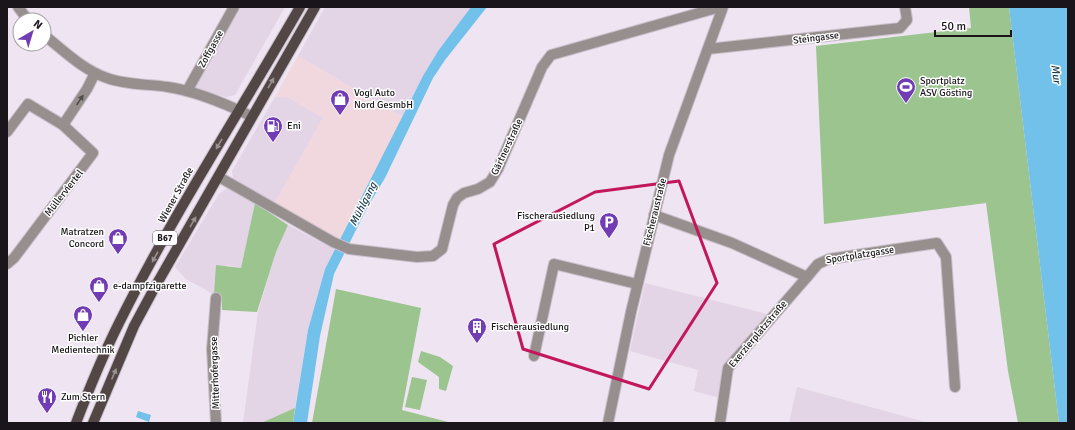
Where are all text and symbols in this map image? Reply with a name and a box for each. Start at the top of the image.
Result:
north arrow [12,12,52,52]
scale bar [935,12,1011,38]
text: N [31,17,45,32]
text: 50 m [941,19,966,34]
street label: Zoffgasse [196,28,226,70]
street label: Steingasse [792,29,840,47]
water label: Mur [1048,64,1064,86]
place label: Sportplatz ASV Gösting [920,75,972,99]
sports icon: Sportplatz ASV Gösting [895,76,917,104]
one-way arrow [267,78,275,88]
place label: Vogl Auto Nord GesmbH [354,87,413,111]
shop icon: Vogl Auto Nord GesmbH [329,88,351,116]
one-way arrow [76,94,84,105]
fuel station icon: Eni [262,115,284,143]
street label: Gärtnerstraße [489,117,525,177]
place label: Eni [287,120,301,132]
one-way arrow [215,139,223,149]
street label: Wiener Straße [156,165,196,225]
street label: Müllerviertel [42,167,86,219]
street label: Fischeraustraße [641,177,669,247]
water label: Mühlgang [346,179,380,228]
place label: Fischerausiedlung P1 [517,210,595,234]
parking icon: Fischerausiedlung P1 [598,211,620,239]
one-way arrow [189,216,196,228]
place label: Matratzen Concord [60,226,104,250]
shop icon: Matratzen Concord [107,227,129,255]
road number: B67 [153,231,177,245]
street label: Sportplatzgasse [825,244,895,266]
one-way arrow [151,251,158,262]
shop icon: e-dampfzigarette [88,275,110,303]
place label: e-dampfzigarette [113,280,186,292]
street label: Exerzierplatzstraße [726,298,790,370]
shop icon: Pichler Medientechnik [72,304,94,332]
building icon: Fischerausiedlung [466,316,488,344]
place label: Fischerausiedlung [491,321,569,333]
place label: Pichler Medientechnik [51,332,115,356]
street label: Mitterhofergasse [208,336,222,410]
one-way arrow [111,368,117,380]
restaurant icon: Zum Stern [36,386,58,414]
place label: Zum Stern [61,391,105,403]

